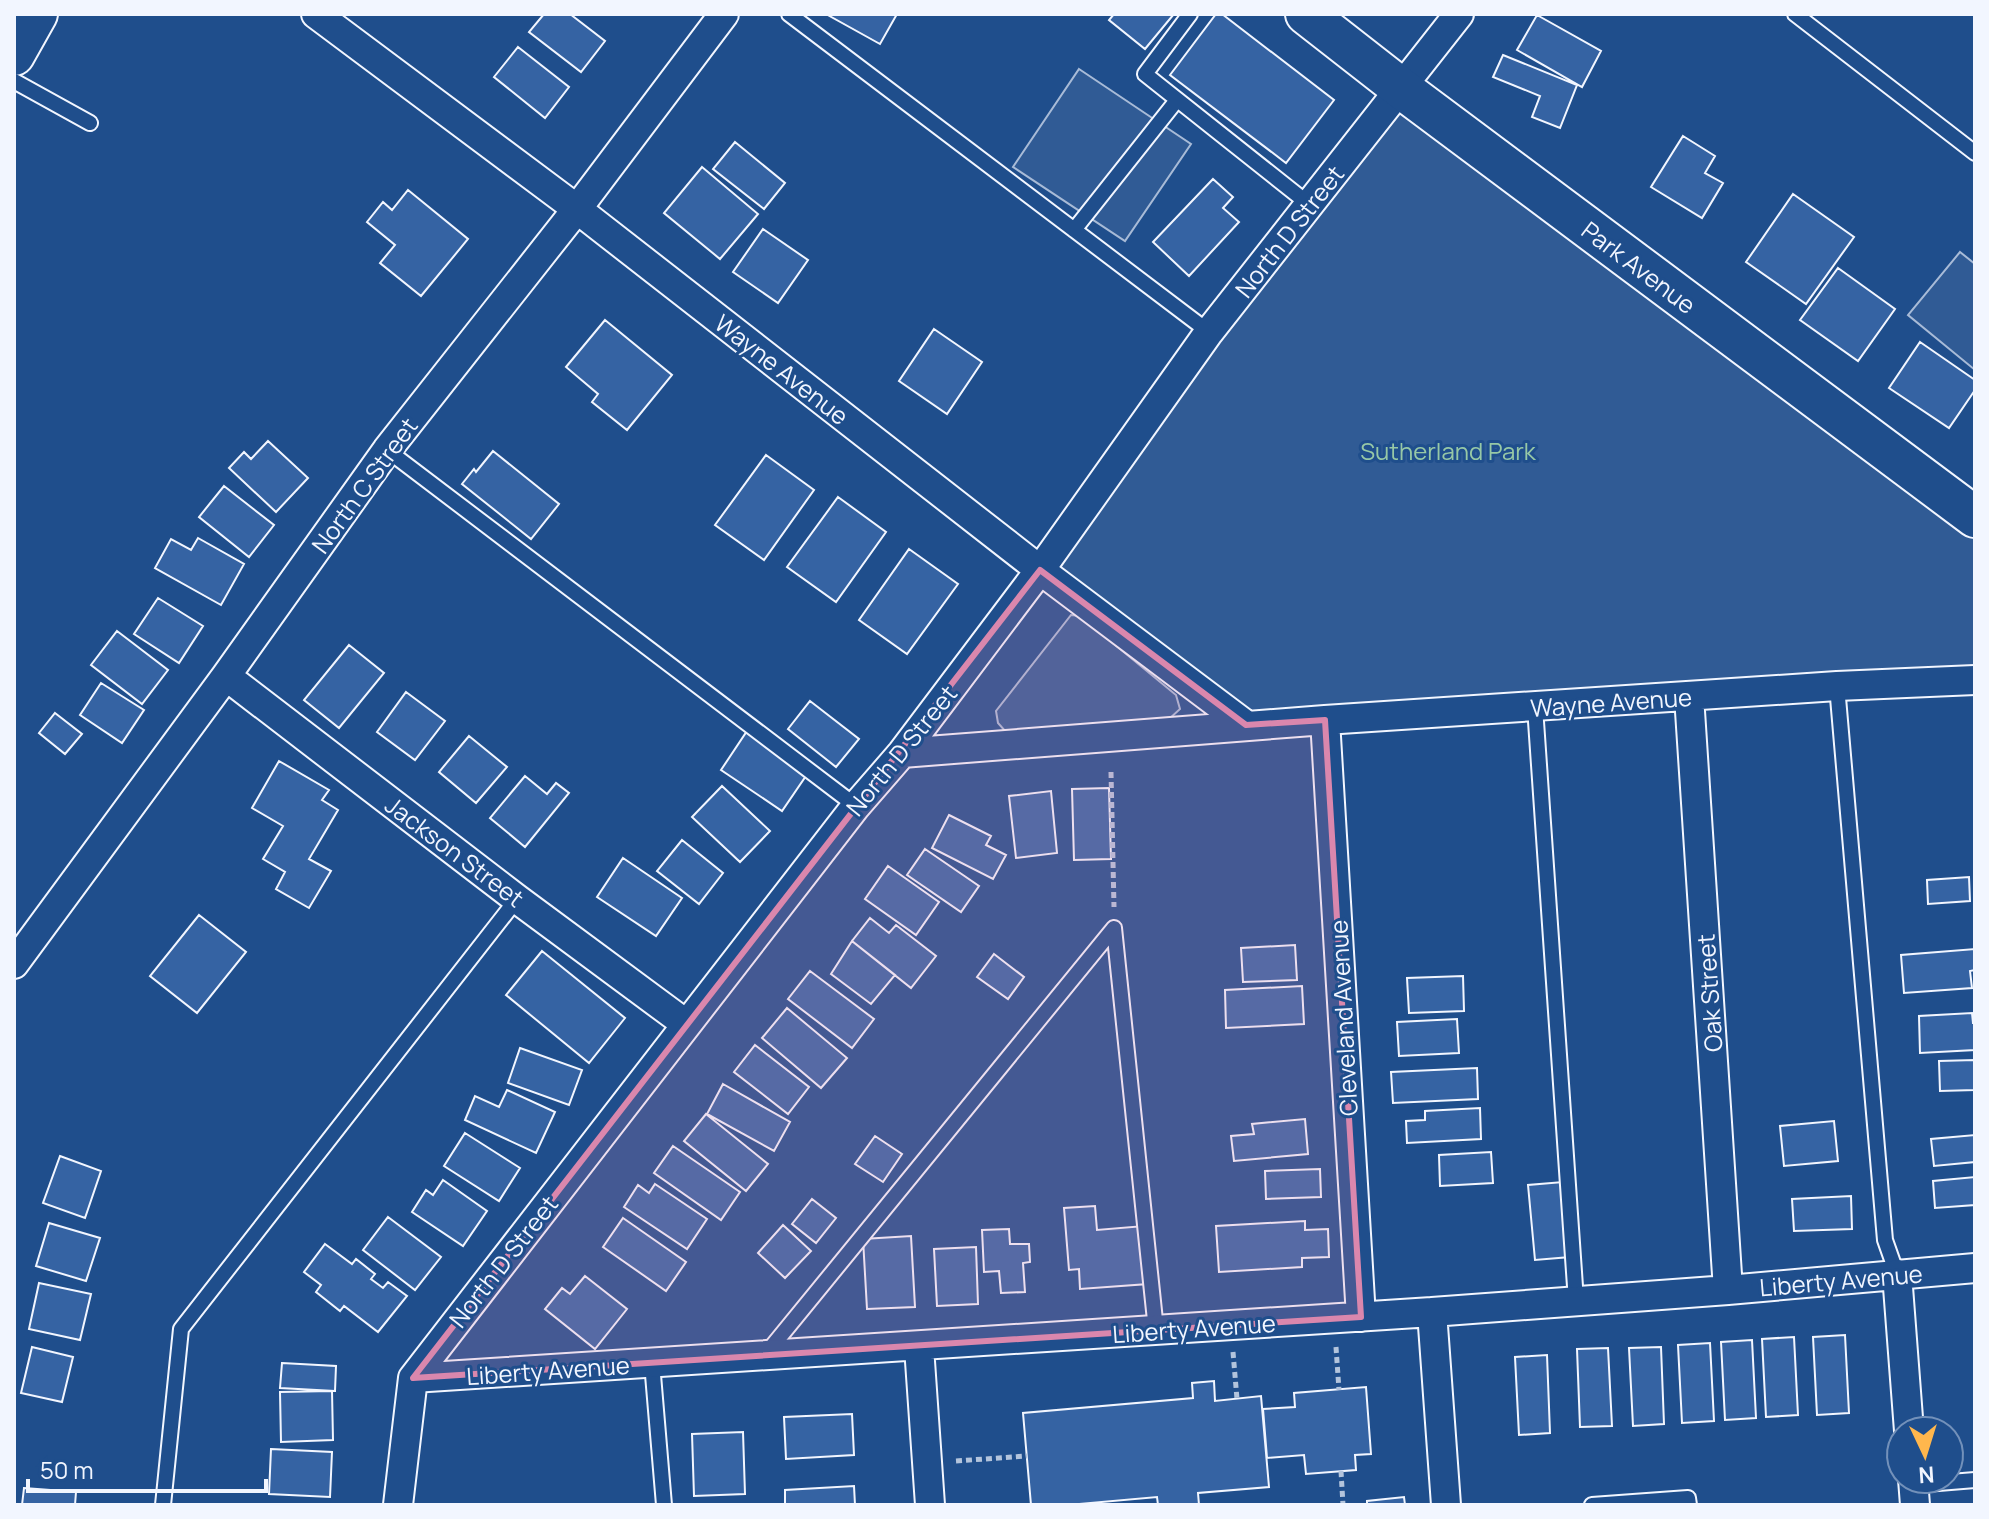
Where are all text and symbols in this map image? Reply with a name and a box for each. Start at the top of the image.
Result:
street label: North D Street [1227,158,1351,304]
street label: Park Avenue [1575,213,1703,321]
street label: Wayne Avenue [708,306,856,432]
street label: North C Street [304,410,424,560]
park label: Sutherland Park [1360,434,1537,467]
street label: North D Street [838,678,964,822]
street label: Wayne Avenue [1529,680,1693,724]
street label: Jackson Street [379,788,531,914]
street label: Cleveland Avenue [1321,919,1365,1117]
street label: Oak Street [1688,933,1730,1053]
street label: North D Street [441,1188,565,1334]
street label: Liberty Avenue [1758,1256,1924,1304]
street label: Liberty Avenue [1111,1306,1277,1350]
street label: Liberty Avenue [465,1348,631,1392]
north arrow [1885,1415,1965,1495]
scale bar [28,1443,266,1493]
text: 50 m [40,1453,94,1486]
text: N [1917,1459,1935,1490]

